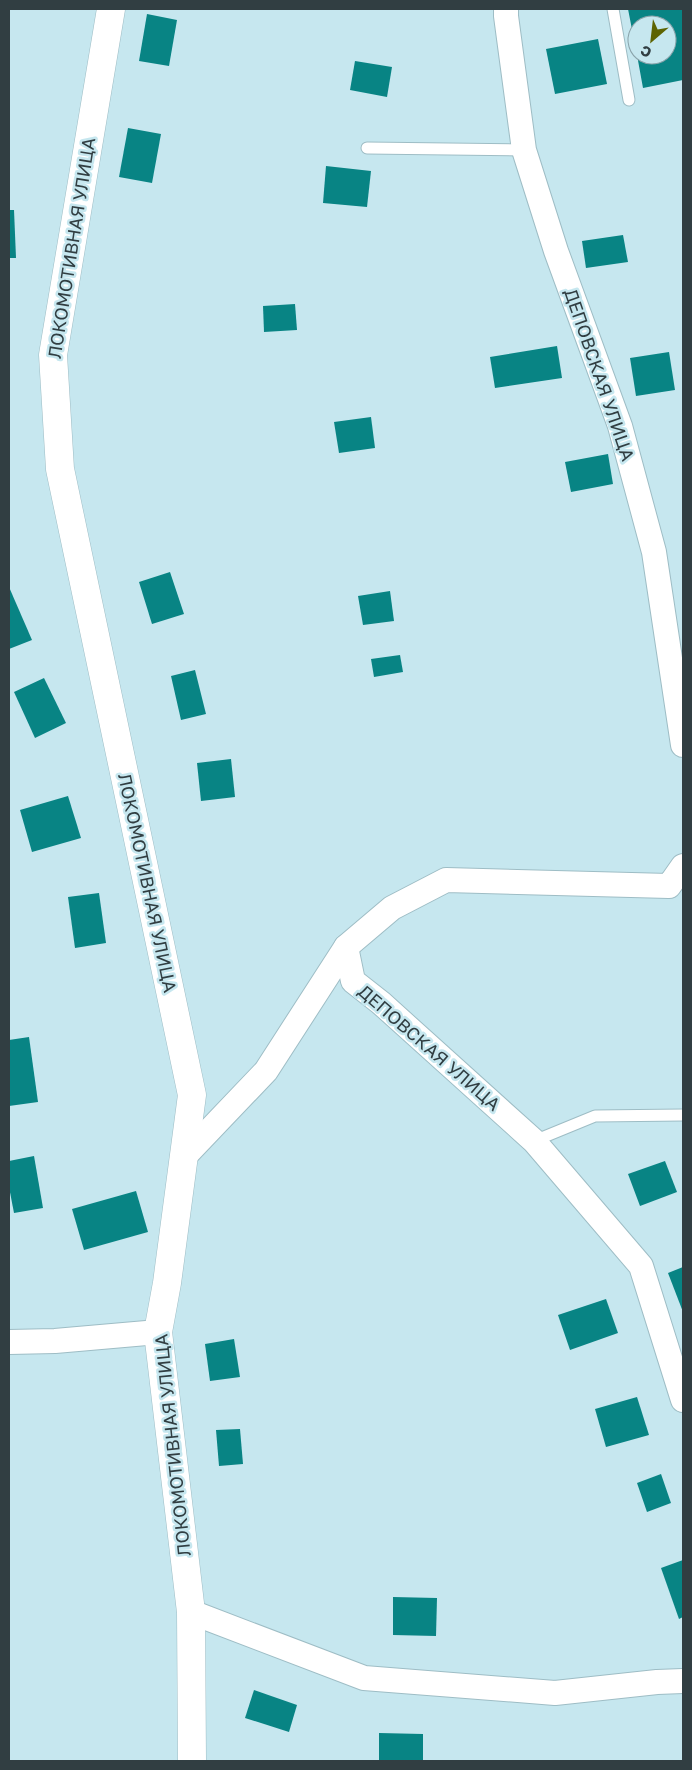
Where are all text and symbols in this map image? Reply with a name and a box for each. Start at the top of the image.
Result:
north arrow [627,15,677,65]
text: С [637,42,654,62]
street label: ЛОКОМОТИВНАЯ УЛИЦА [43,136,99,360]
street label: ДЕПОВСКАЯ УЛИЦА [560,286,640,464]
street label: ЛОКОМОТИВНАЯ УЛИЦА [114,771,182,994]
street label: ДЕПОВСКАЯ УЛИЦА [354,980,505,1115]
street label: ЛОКОМОТИВНАЯ УЛИЦА [149,1333,195,1557]

